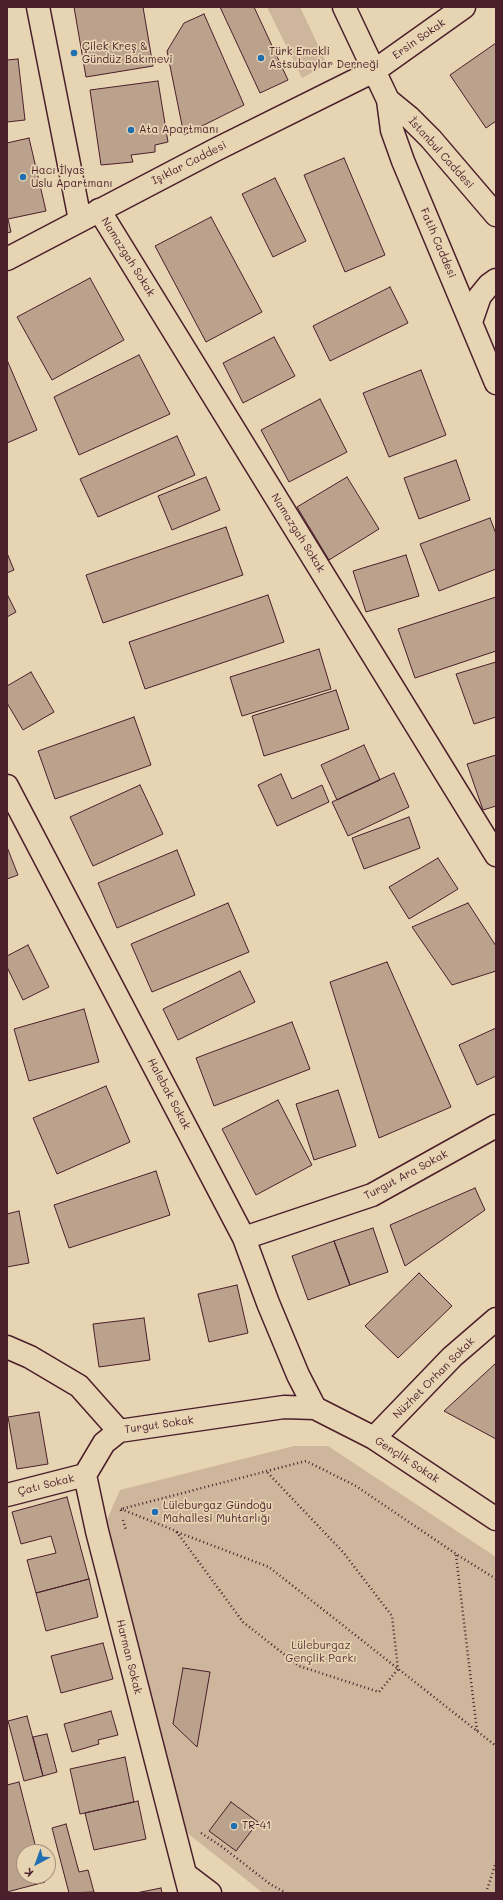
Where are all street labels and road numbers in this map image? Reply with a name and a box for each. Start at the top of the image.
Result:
street label: Ersin Sokak [390,16,448,62]
street label: İstanbul Caddesi [406,115,476,191]
street label: Işıklar Caddesi [149,138,229,188]
street label: Fatih Caddesi [417,206,459,280]
street label: Namazgah Sokak [98,215,158,299]
street label: Namazgah Sokak [268,491,328,575]
street label: Halebak Sokak [145,1056,193,1132]
street label: Turgut Ara Sokak [362,1147,450,1203]
street label: Nüzhet Orhan Sokak [391,1335,477,1421]
street label: Turgut Sokak [124,1414,194,1436]
street label: Gençlik Sokak [372,1434,442,1486]
street label: Çatı Sokak [16,1472,76,1498]
street label: Harman Sokak [113,1618,145,1696]

